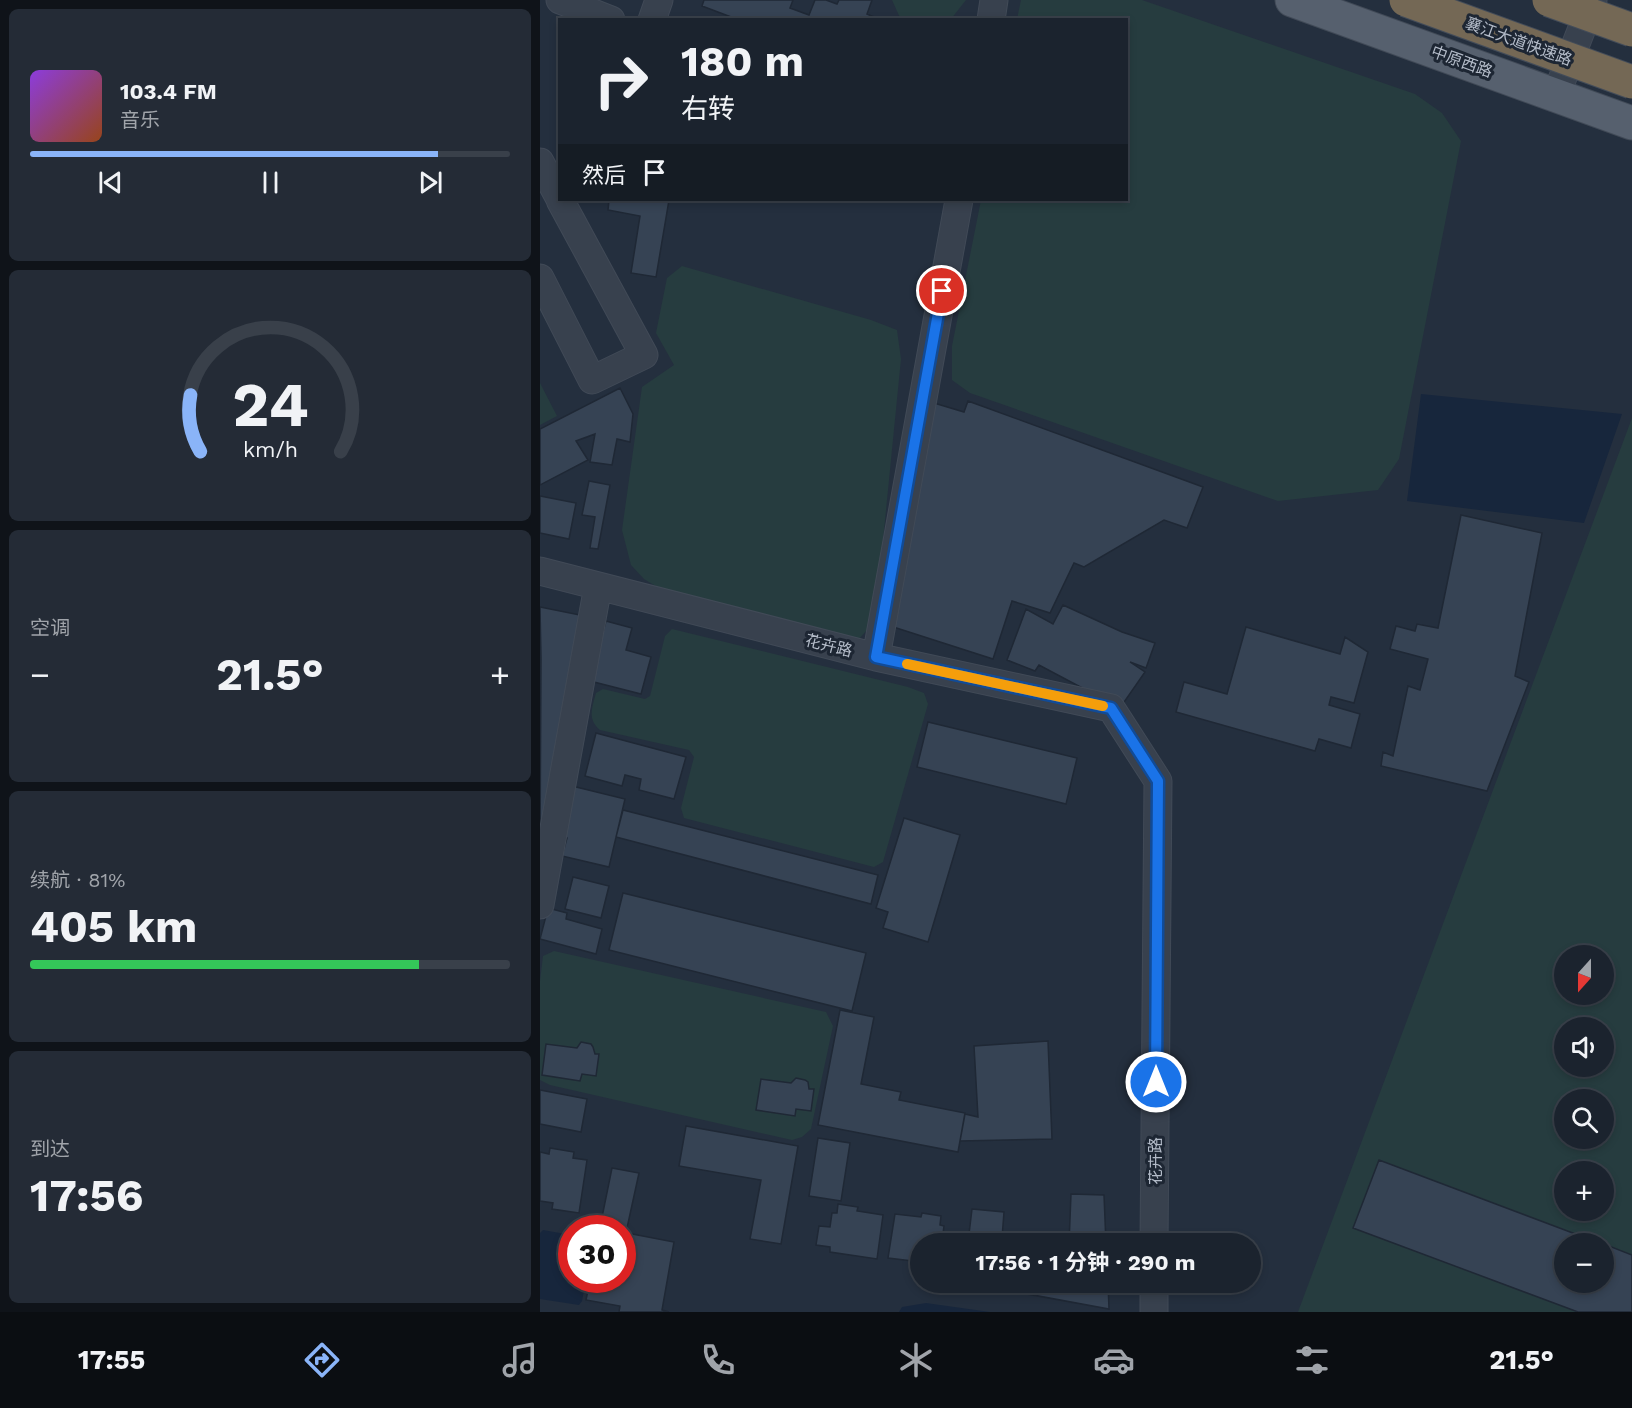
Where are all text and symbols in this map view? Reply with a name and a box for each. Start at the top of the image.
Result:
street label: 襄江大道快速路 [1463,13,1575,70]
text: 180 m [681,37,804,86]
icon: right [582,42,660,120]
street label: 中原西路 [1429,42,1495,81]
text: 103.4 FM [120,79,217,104]
text: 右转 [681,93,735,125]
text: 音乐 [120,108,160,132]
icon: arrive [638,156,671,189]
text: 然后 [582,163,626,188]
icon: previous [94,166,127,199]
icon: pause [254,166,287,199]
icon: next [414,166,447,199]
pin [916,265,967,316]
icon: arrive [925,274,958,307]
text: 24 [232,369,308,442]
text: km/h [242,438,298,463]
text: 空调 [30,616,70,640]
street label: 花卉路 [803,630,854,661]
text: 21.5° [216,648,324,701]
text: − [30,655,50,694]
text: + [490,655,510,694]
text: 续航 · 81% [30,868,125,892]
text: 405 km [30,900,197,953]
north arrow [1554,945,1614,1005]
map controls [1554,945,1614,1293]
button: sound [1554,1017,1614,1077]
position arrow [1124,1050,1188,1114]
button: search [1554,1089,1614,1149]
text: 到达 [30,1137,70,1161]
street label: 花卉路 [1146,1137,1165,1185]
button: + [1554,1161,1614,1221]
text: 17:56 [30,1169,144,1222]
speed limit sign: 30 [558,1215,636,1293]
button: − [1554,1233,1614,1293]
text: 17:56 · 1 分钟 · 290 m [975,1250,1196,1275]
icon: directions [301,1339,343,1381]
icon: music [499,1339,541,1381]
icon: phone [697,1339,739,1381]
icon: climate [895,1339,937,1381]
icon: car [1093,1339,1135,1381]
icon: filters [1291,1339,1333,1381]
text: 17:55 [78,1344,145,1376]
text: 21.5° [1489,1344,1554,1376]

